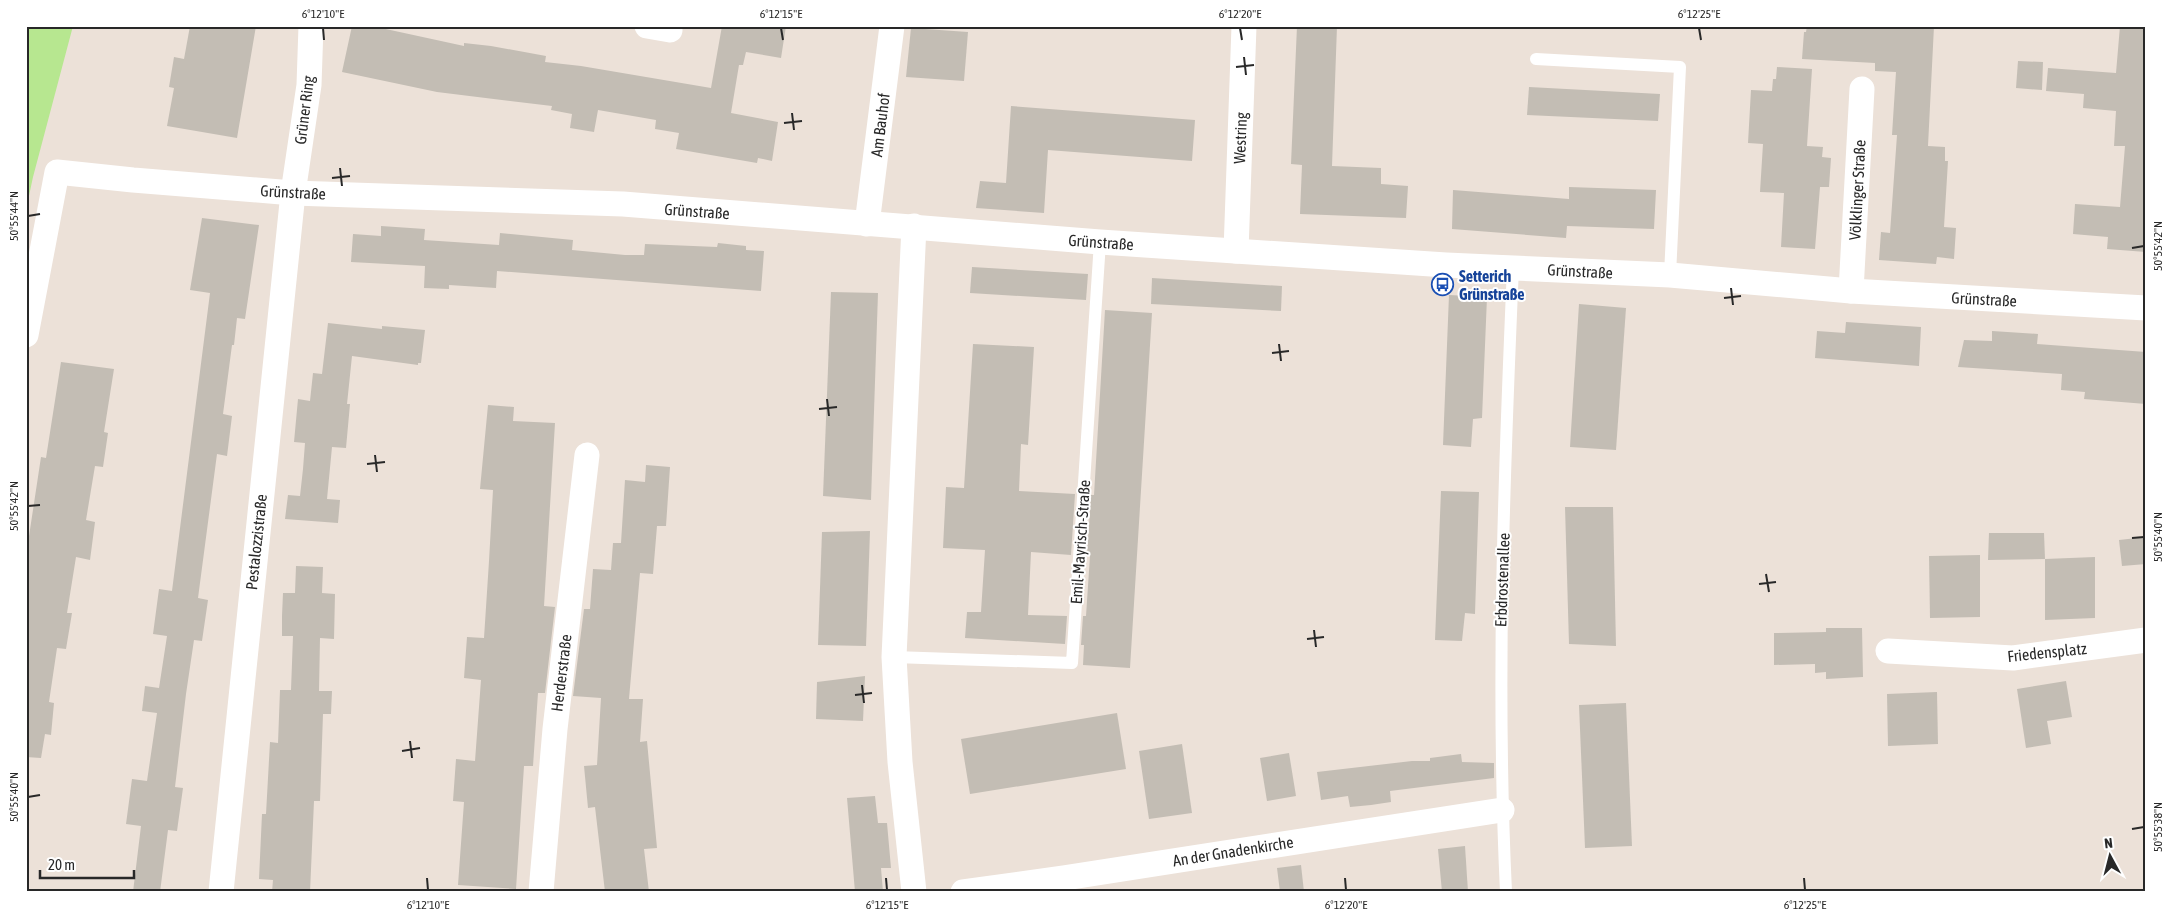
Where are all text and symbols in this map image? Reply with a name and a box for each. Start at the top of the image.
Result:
text: 6°12'10"E [302,7,344,21]
text: 6°12'15"E [760,7,802,21]
text: 6°12'20"E [1219,7,1261,21]
text: 6°12'25"E [1678,7,1720,21]
street label: Grüner Ring [291,74,318,146]
street label: Am Bauhof [867,92,893,158]
street label: Westring [1230,112,1251,164]
street label: Völklinger Straße [1845,139,1870,241]
street label: Grünstraße [260,181,326,203]
text: 50°55'44"N [7,191,21,241]
street label: Grünstraße [664,200,730,222]
text: 50°55'42"N [2151,221,2165,271]
street label: Grünstraße [1068,231,1134,253]
street label: Grünstraße [1547,260,1613,282]
place label: Setterich Grünstraße [1459,267,1525,303]
bus stop icon: Setterich Grünstraße [1431,273,1455,297]
street label: Grünstraße [1951,288,2017,310]
street label: Emil-Mayrisch-Straße [1067,479,1094,605]
text: 50°55'42"N [7,481,21,531]
street label: Pestalozzistraße [242,493,270,591]
text: 50°55'40"N [2151,512,2165,562]
street label: Erbdrostenallee [1491,533,1513,627]
street label: Herderstraße [547,633,575,713]
street label: Friedensplatz [2006,639,2088,666]
text: 50°55'40"N [7,772,21,822]
text: 50°55'38"N [2151,802,2165,852]
north arrow [2084,830,2134,880]
street label: An der Gnadenkirche [1171,833,1295,869]
text: N [2103,835,2113,852]
scale bar [40,848,134,880]
text: 20 m [48,856,75,873]
text: 6°12'10"E [407,898,449,912]
text: 6°12'15"E [866,898,908,912]
text: 6°12'20"E [1325,898,1367,912]
text: 6°12'25"E [1784,898,1826,912]

